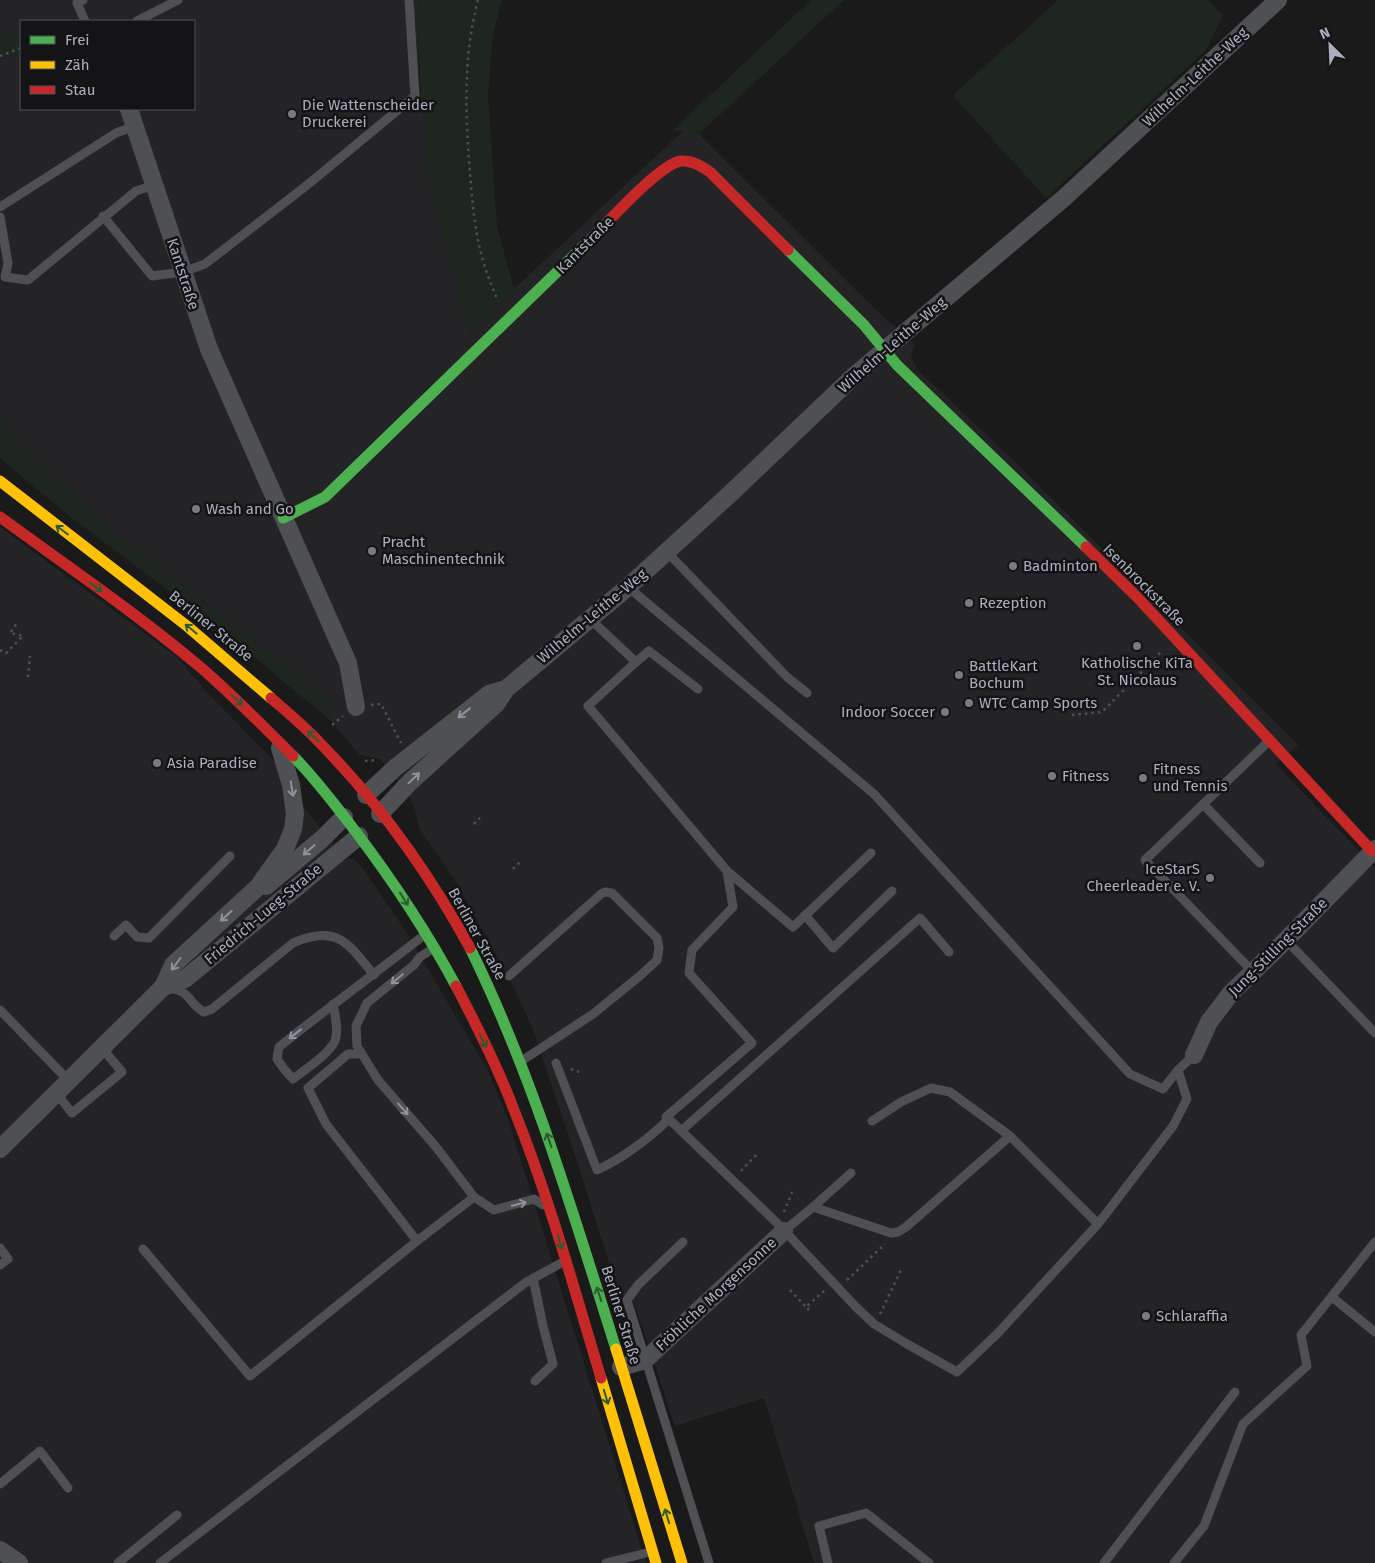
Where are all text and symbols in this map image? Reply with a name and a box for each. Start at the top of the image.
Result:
legend [20,20,195,110]
north arrow [1305,20,1355,70]
street label: Wilhelm-Leithe-Weg [1139,23,1252,130]
text: N [1317,24,1333,43]
text: Frei [65,31,90,49]
text: Zäh [65,56,90,74]
text: Stau [65,81,95,99]
place label: Die Wattenscheider Druckerei [302,96,434,131]
marker: Die Wattenscheider Druckerei [286,108,298,120]
street label: Kantstraße [552,212,618,278]
street label: Kantstraße [163,236,203,312]
street label: Wilhelm-Leithe-Weg [834,293,950,397]
place label: Wash and Go [206,500,294,518]
marker: Wash and Go [190,503,202,515]
one-way arrow [56,524,69,535]
place label: Pracht Maschinentechnik [382,533,505,568]
street label: Isenbrockstraße [1099,540,1189,630]
marker: Pracht Maschinentechnik [366,545,378,557]
place label: Badminton [1023,557,1098,575]
marker: Badminton [1007,560,1019,572]
street label: Wilhelm-Leithe-Weg [534,565,651,667]
one-way arrow [89,582,103,592]
street label: Berliner Straße [165,587,257,665]
place label: Rezeption [979,594,1047,612]
marker: Rezeption [963,597,975,609]
one-way arrow [184,624,197,635]
marker: Katholische KiTa St. Nicolaus [1131,640,1143,652]
place label: Katholische KiTa St. Nicolaus [1081,654,1193,689]
place label: BattleKart Bochum [969,657,1038,692]
marker: BattleKart Bochum [953,669,965,681]
one-way arrow [230,694,243,706]
place label: WTC Camp Sports [979,694,1097,712]
marker: WTC Camp Sports [963,697,975,709]
place label: Indoor Soccer [841,703,935,721]
marker: Indoor Soccer [939,706,951,718]
one-way arrow [458,708,471,719]
one-way arrow [306,730,319,742]
place label: Asia Paradise [167,754,257,772]
marker: Asia Paradise [151,757,163,769]
place label: Fitness und Tennis [1153,760,1227,795]
place label: Fitness [1062,767,1109,785]
marker: Fitness [1046,770,1058,782]
one-way arrow [408,772,420,784]
marker: Fitness und Tennis [1137,772,1149,784]
one-way arrow [287,781,297,797]
one-way arrow [302,844,315,856]
street label: Friedrich-Lueg-Straße [201,860,325,968]
place label: IceStarS Cheerleader e. V. [1087,860,1200,895]
marker: IceStarS Cheerleader e. V. [1204,872,1216,884]
street label: Berliner Straße [444,885,510,983]
one-way arrow [399,892,409,906]
street label: Jung-Stilling-Straße [1225,894,1331,1000]
one-way arrow [219,910,232,921]
one-way arrow [170,957,181,970]
one-way arrow [391,973,404,984]
one-way arrow [288,1029,301,1040]
one-way arrow [479,1033,488,1048]
one-way arrow [397,1103,408,1116]
one-way arrow [543,1132,553,1148]
one-way arrow [510,1198,526,1208]
one-way arrow [555,1233,565,1249]
street label: Fröhliche Morgensonne [652,1233,780,1355]
street label: Berliner Straße [597,1263,645,1367]
one-way arrow [594,1287,603,1302]
place label: Schlaraffia [1156,1307,1228,1325]
marker: Schlaraffia [1140,1310,1152,1322]
one-way arrow [602,1389,612,1405]
one-way arrow [662,1509,672,1525]

